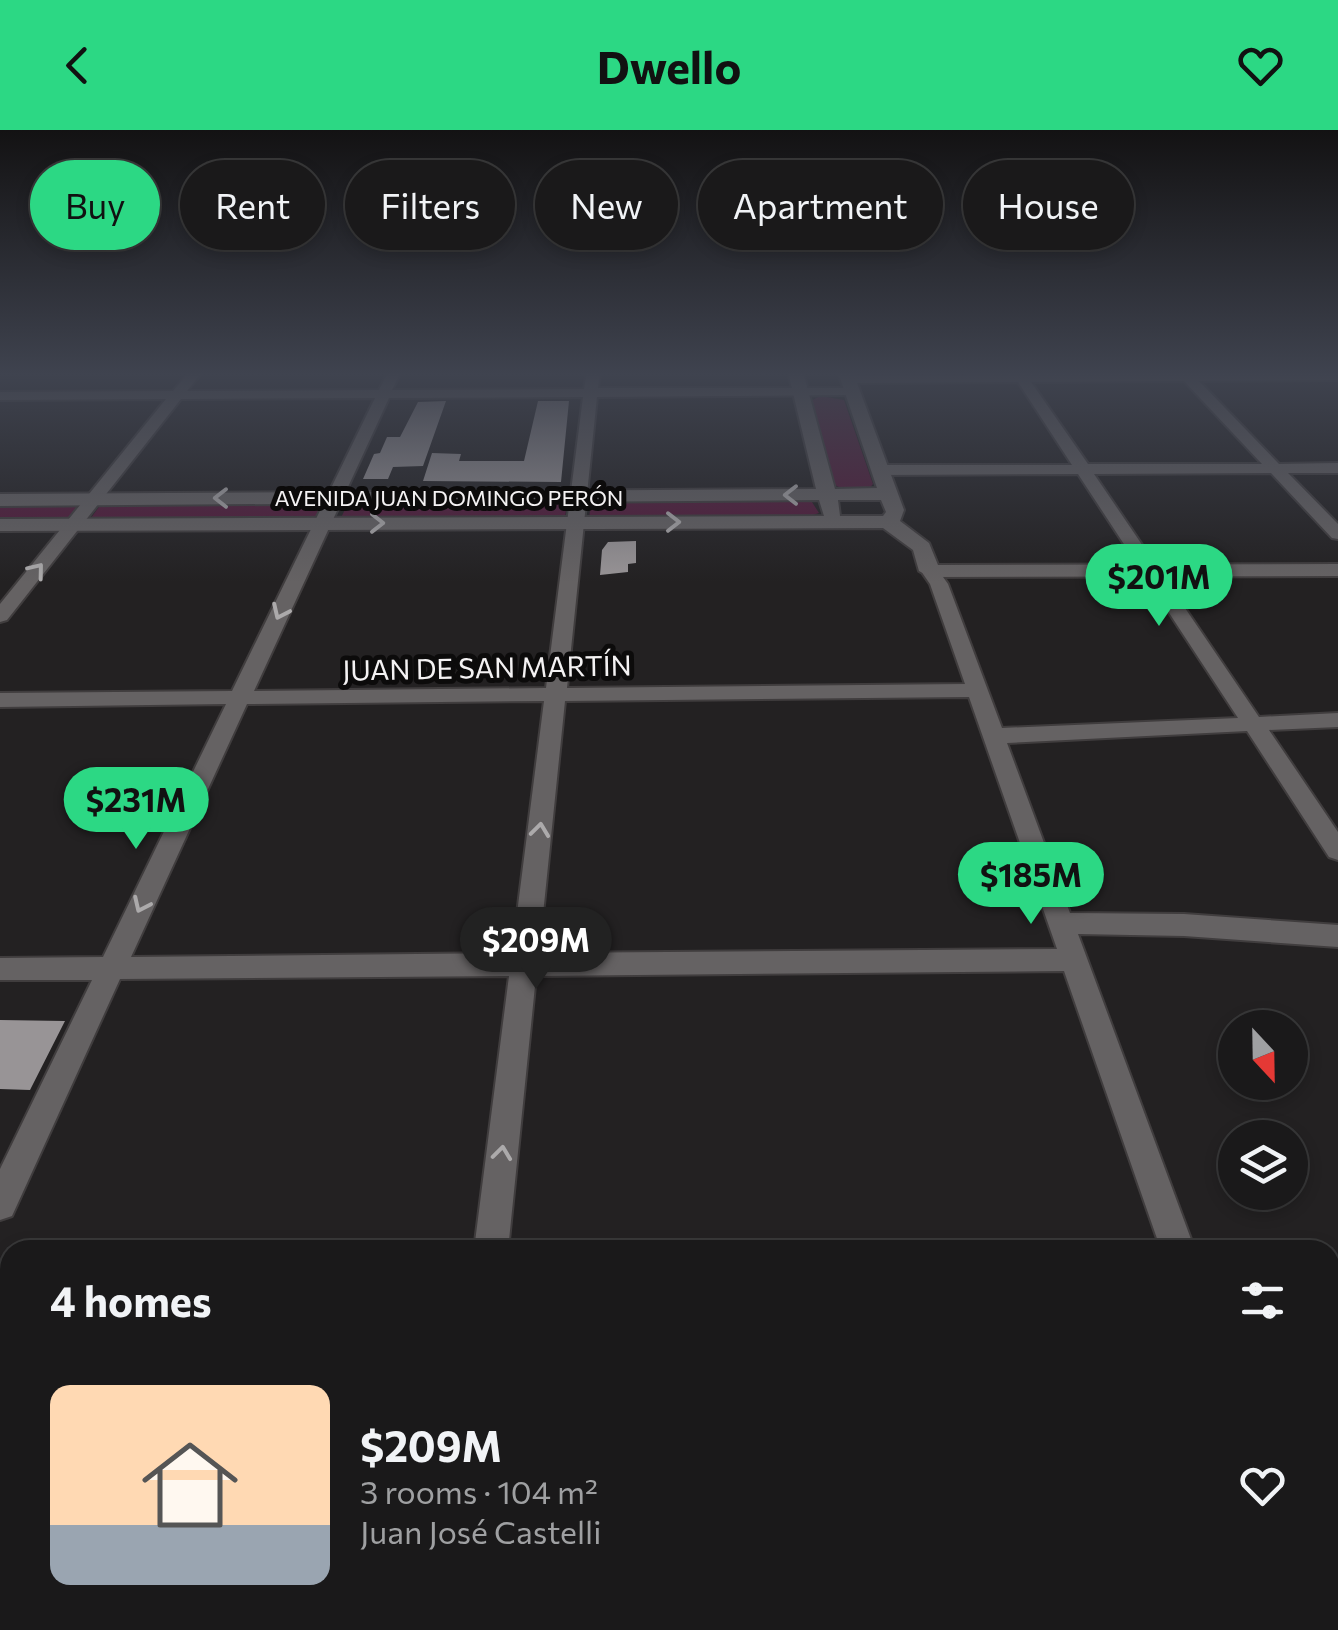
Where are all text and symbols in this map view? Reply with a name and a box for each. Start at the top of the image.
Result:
icon: back [50,38,105,93]
text: Dwello [597,38,741,93]
icon: heart [1233,38,1288,93]
chip: Buy [30,160,160,250]
chip: Rent [180,160,325,250]
chip: Filters [345,160,515,250]
chip: New [535,160,678,250]
chip: Apartment [698,160,943,250]
chip: House [963,160,1134,250]
street label: AVENIDA JUAN DOMINGO PERÓN [275,484,623,511]
one-way arrow [783,484,798,506]
one-way arrow [213,487,228,509]
one-way arrow [666,511,681,533]
one-way arrow [370,512,386,534]
pin: $201M [1089,544,1229,629]
text: $201M [1108,556,1210,596]
one-way arrow [25,564,43,582]
one-way arrow [273,601,293,619]
street label: JUAN DE SAN MARTÍN [342,647,632,687]
pin: $231M [66,767,206,852]
text: $231M [86,779,186,819]
one-way arrow [529,822,550,838]
pin: $185M [961,842,1101,927]
text: $185M [980,854,1082,894]
one-way arrow [134,895,154,913]
pin: $209M [466,907,606,992]
text: $209M [482,919,590,959]
north arrow [1218,1010,1308,1100]
map controls [1218,1010,1308,1210]
button: layers [1218,1120,1308,1210]
one-way arrow [491,1145,512,1161]
icon: filters [1235,1273,1290,1328]
text: 4 homes [50,1274,212,1326]
text: $209M [360,1419,502,1471]
icon: home [130,1425,250,1545]
icon: heart [1235,1458,1290,1513]
text: 3 rooms · 104 m² [360,1471,598,1511]
text: Juan José Castelli [360,1511,601,1551]

